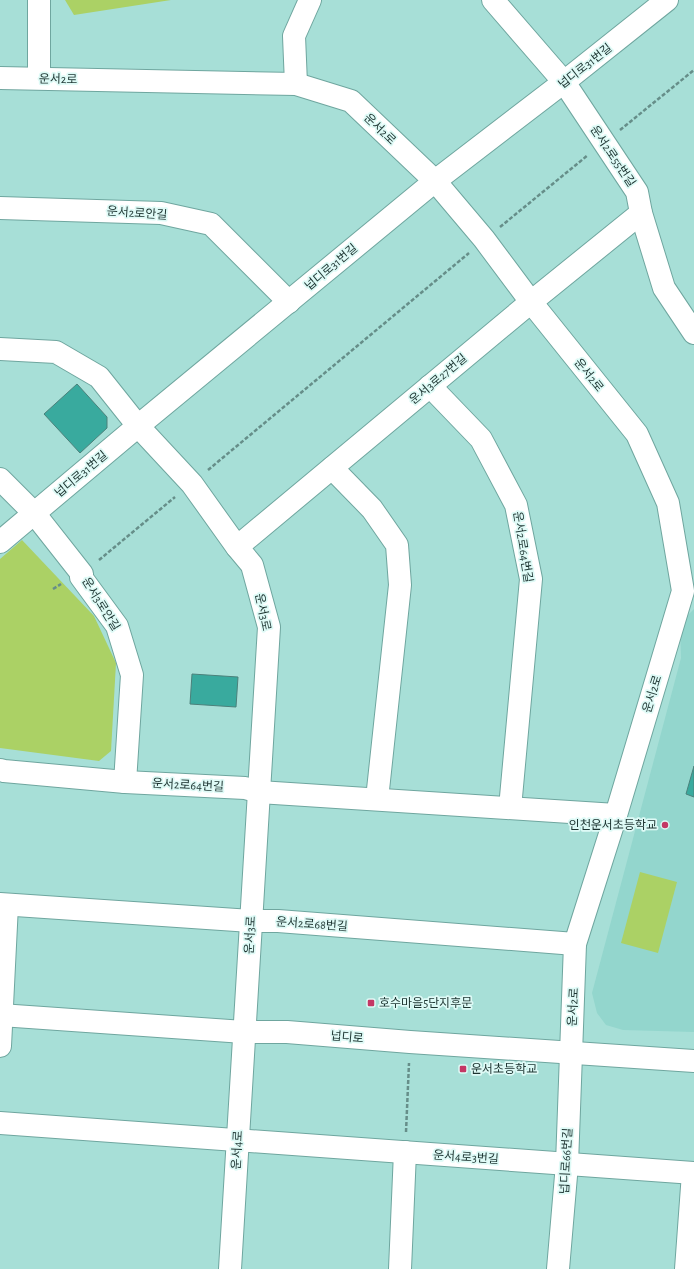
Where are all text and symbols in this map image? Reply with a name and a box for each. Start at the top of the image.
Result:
street label: 넙디로31번길 [556,41,614,91]
street label: 운서2로 [39,73,77,85]
street label: 운서2로 [362,111,398,147]
street label: 운서2로55번길 [588,123,638,189]
street label: 운서2로안길 [106,205,168,221]
street label: 넙디로31번길 [303,242,359,292]
street label: 운서3로27번길 [407,352,469,406]
street label: 운서2로 [572,356,606,394]
street label: 넙디로31번길 [53,449,109,499]
street label: 운서2로64번길 [511,510,535,584]
street label: 운서3로안길 [80,575,122,633]
street label: 운서3로 [253,592,273,632]
street label: 운서2로 [641,674,663,714]
street label: 운서2로64번길 [152,777,224,793]
place label: 인천운서초등학교 [569,818,657,831]
marker: 인천운서초등학교 [660,820,670,830]
street label: 운서3로 [243,916,257,954]
street label: 운서2로68번길 [276,916,348,932]
street label: 운서2로 [566,987,580,1027]
place label: 호수마을5단지후문 [379,997,472,1009]
marker: 호수마을5단지후문 [366,998,376,1008]
street label: 넙디로 [330,1030,364,1044]
place label: 운서초등학교 [471,1062,537,1075]
marker: 운서초등학교 [458,1064,468,1074]
street label: 넙디로66번길 [558,1127,574,1195]
street label: 운서4로 [230,1130,244,1170]
street label: 운서4로3번길 [433,1149,499,1165]

